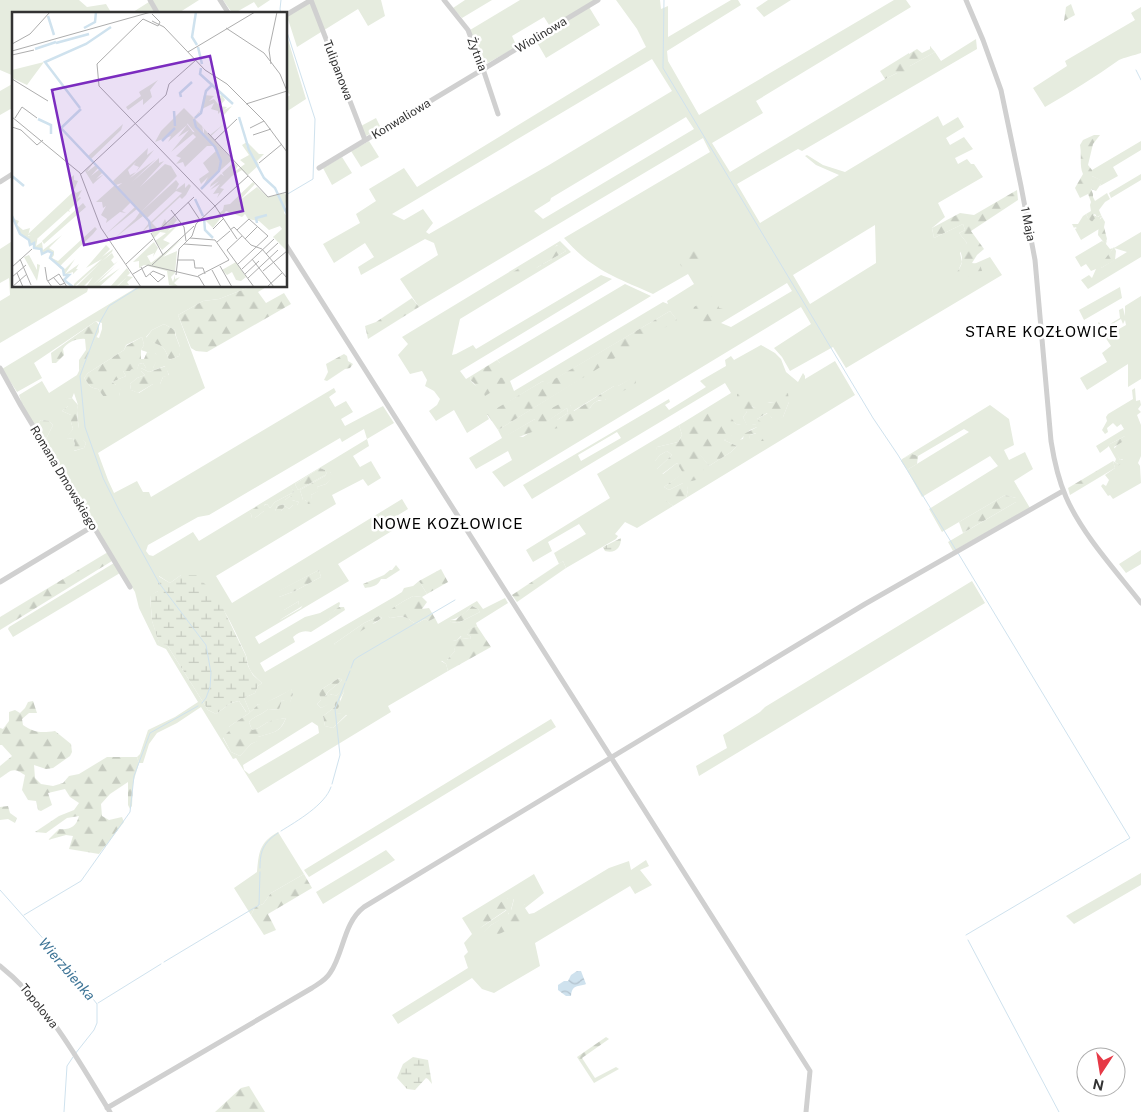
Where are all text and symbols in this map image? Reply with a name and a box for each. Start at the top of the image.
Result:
inset map [12,12,288,288]
street label: Wiolinowa [513,14,569,56]
street label: Żytnia [464,35,490,73]
street label: Tulipanowa [320,38,356,102]
street label: Konwaliowa [369,96,433,142]
street label: 1 Maja [1018,206,1038,242]
district label: STARE KOZŁOWICE [965,323,1119,340]
street label: Romana Dmowskiego [27,423,101,533]
district label: NOWE KOZŁOWICE [372,515,524,532]
water label: Wierzbienka [36,935,98,1003]
street label: Topolowa [17,981,61,1031]
north arrow [1076,1047,1126,1097]
text: N [1091,1076,1105,1094]

